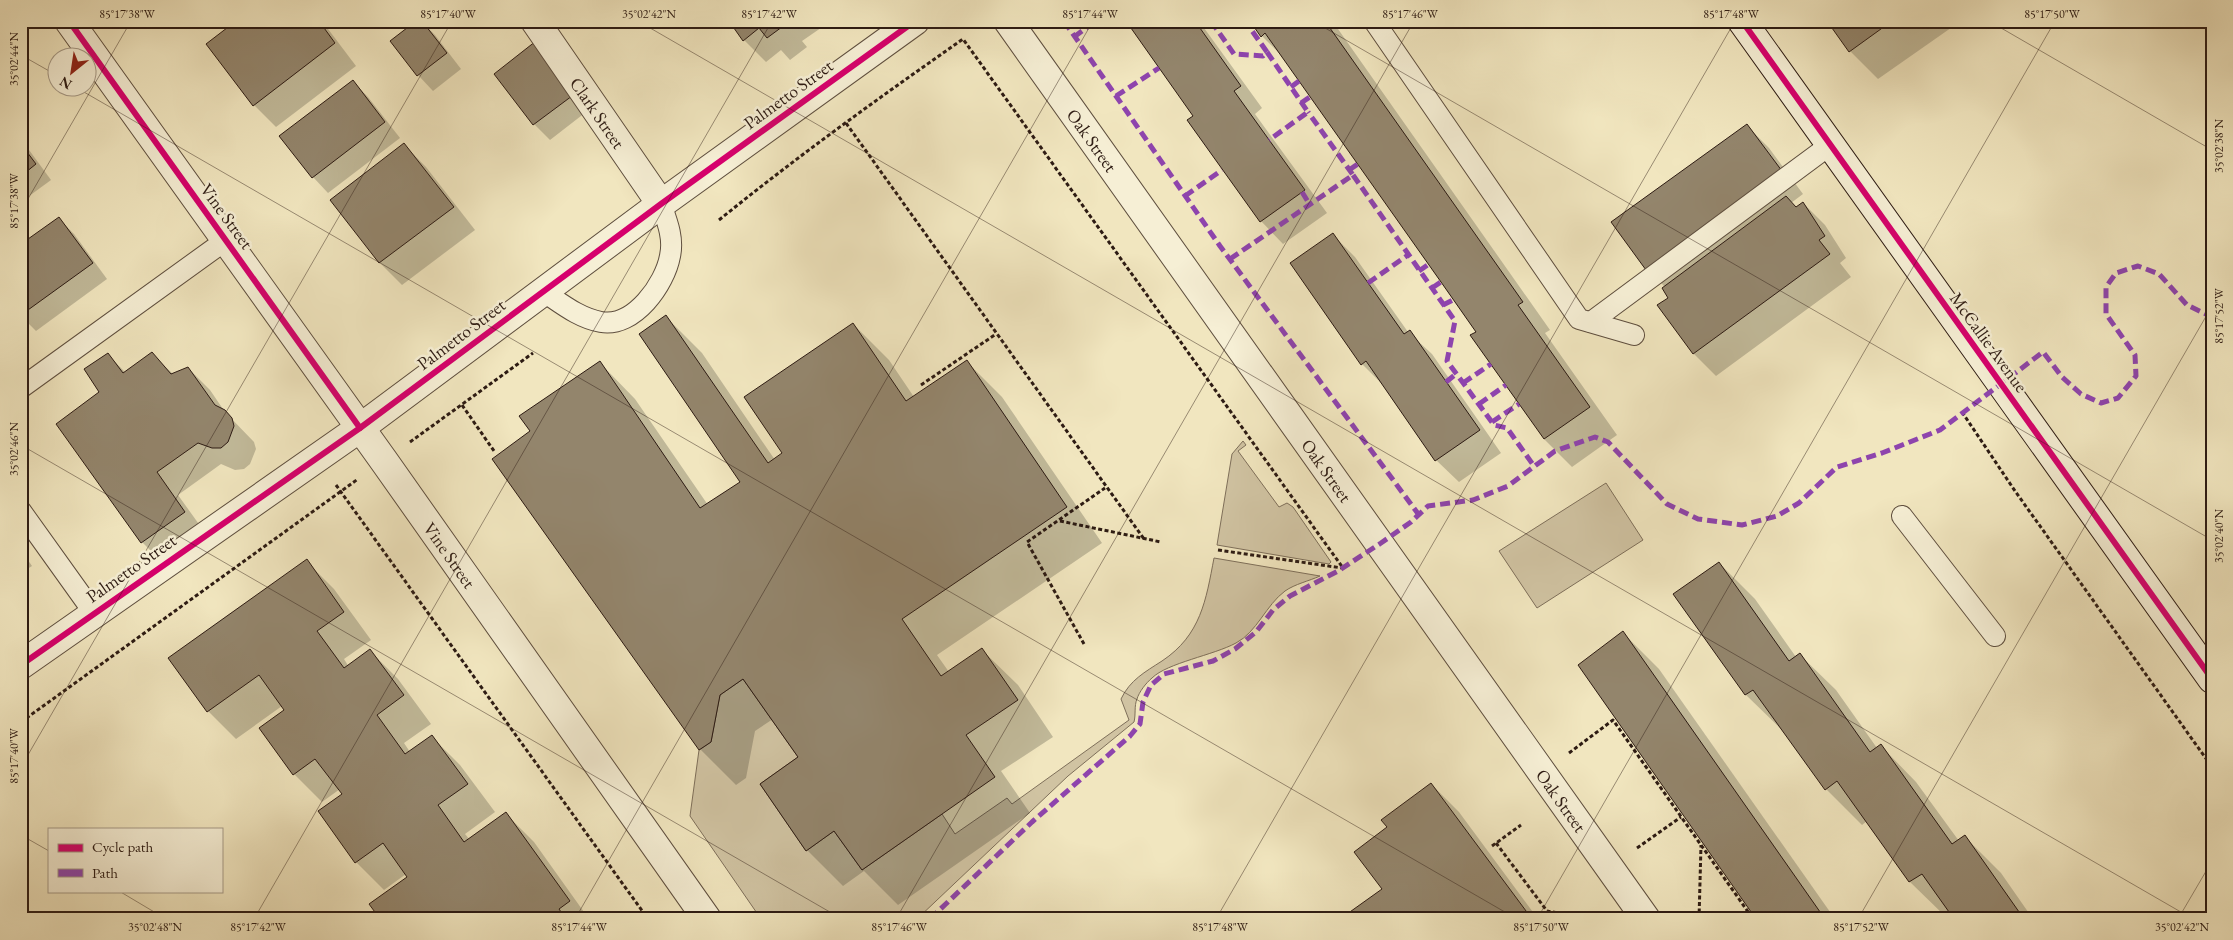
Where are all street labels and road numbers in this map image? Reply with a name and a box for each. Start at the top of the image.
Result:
street label: Palmetto Street [739,54,837,134]
street label: Clark Street [565,72,631,153]
street label: Oak Street [1062,104,1123,177]
street label: Vine Street [195,179,259,254]
street label: McCallie Avenue [1945,287,2033,397]
street label: Palmetto Street [412,293,510,375]
street label: Oak Street [1297,434,1358,507]
street label: Vine Street [419,517,482,593]
street label: Palmetto Street [81,528,181,608]
street label: Oak Street [1531,764,1592,837]

